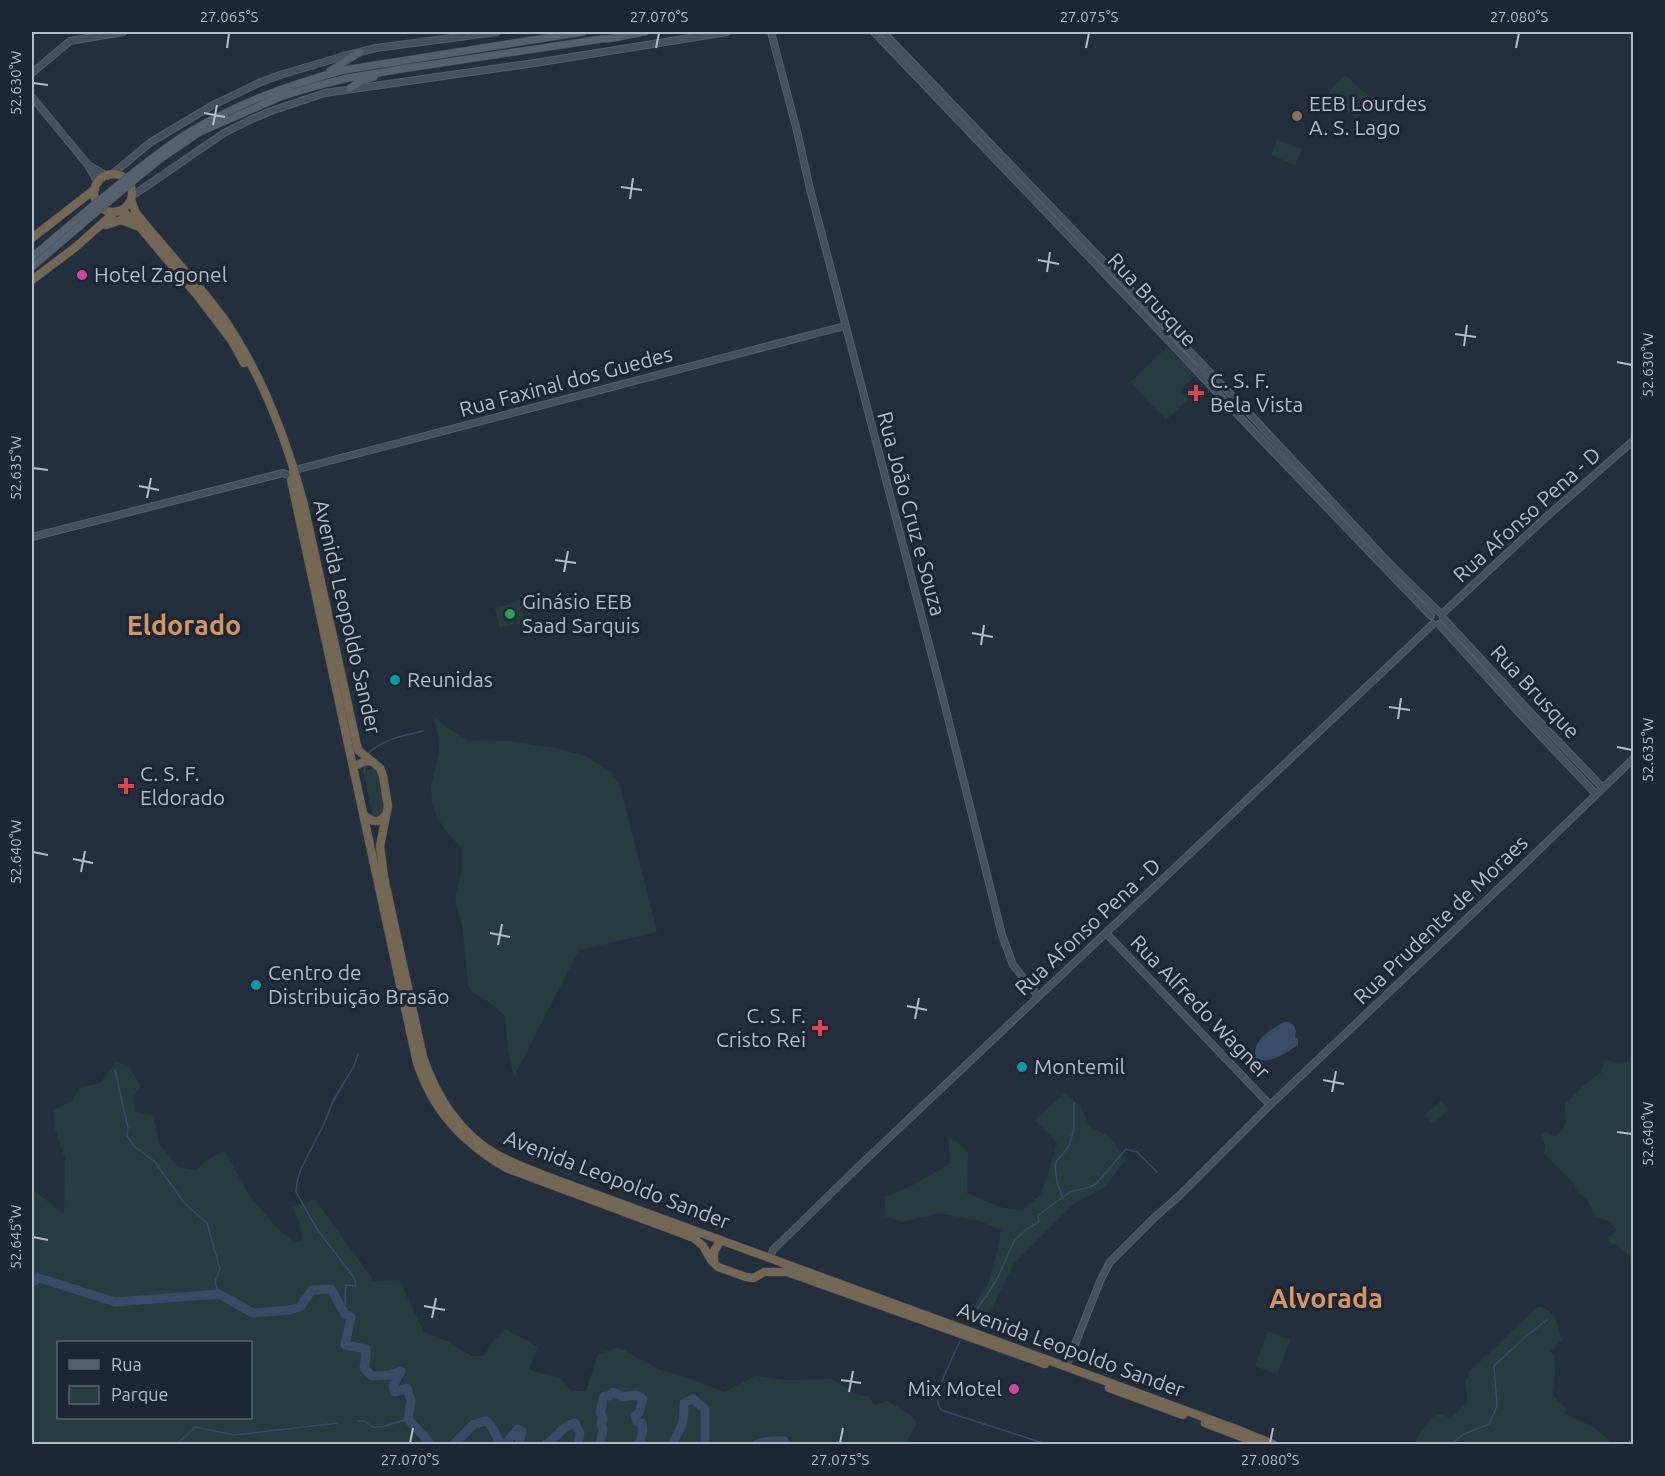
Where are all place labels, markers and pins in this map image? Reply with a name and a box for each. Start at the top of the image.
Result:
place label: EEB Lourdes A. S. Lago [1309,91,1427,139]
marker: EEB Lourdes A. S. Lago [1290,109,1304,123]
place label: Hotel Zagonel [94,262,227,286]
marker: Hotel Zagonel [75,268,89,282]
place label: C. S. F. Bela Vista [1210,368,1303,416]
marker: C. S. F. Bela Vista [1187,384,1205,402]
place label: Ginásio EEB Saad Sarquis [522,589,640,637]
marker: Ginásio EEB Saad Sarquis [503,607,517,621]
place label: Reunidas [407,667,493,691]
marker: Reunidas [388,673,402,687]
place label: C. S. F. Eldorado [140,761,225,809]
marker: C. S. F. Eldorado [117,777,135,795]
place label: Centro de Distribuição Brasão [268,960,450,1008]
marker: Centro de Distribuição Brasão [249,978,263,992]
place label: C. S. F. Cristo Rei [716,1003,806,1051]
marker: C. S. F. Cristo Rei [811,1019,829,1037]
place label: Montemil [1034,1054,1125,1078]
marker: Montemil [1015,1060,1029,1074]
place label: Mix Motel [907,1376,1002,1400]
marker: Mix Motel [1007,1382,1021,1396]

